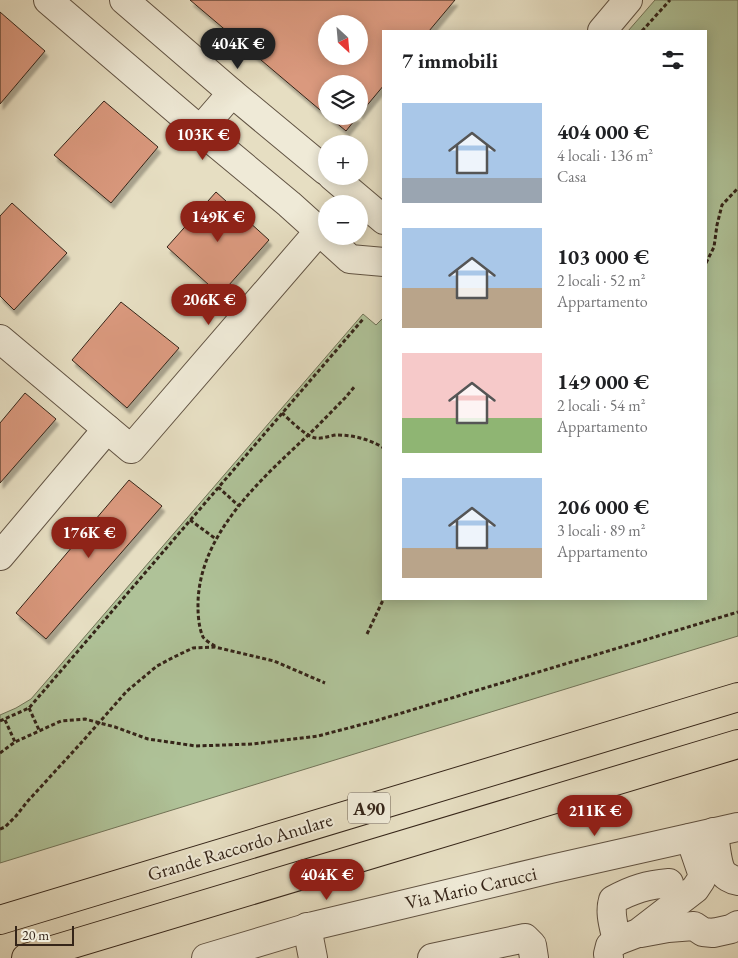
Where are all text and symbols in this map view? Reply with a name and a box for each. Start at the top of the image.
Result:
north arrow [318,15,368,65]
map controls [318,15,368,245]
pin: 404K € [197,28,279,70]
text: 404K € [211,33,265,54]
icon: filters [659,46,687,74]
text: 7 immobili [402,47,498,74]
button: layers [318,75,368,125]
text: 404 000 € [557,118,649,145]
pin: 103K € [162,119,244,161]
icon: home [442,123,502,183]
text: 103K € [176,124,230,145]
button: + [318,135,368,185]
text: 4 locali · 136 m² [557,145,653,166]
text: Casa [557,166,586,187]
button: − [318,195,368,245]
pin: 149K € [177,200,259,243]
text: 149K € [191,206,245,227]
text: 103 000 € [557,243,649,270]
icon: home [442,248,502,308]
text: 2 locali · 52 m² [557,270,645,291]
pin: 206K € [168,284,250,326]
text: 206K € [182,289,236,310]
text: Appartamento [557,291,648,312]
text: 149 000 € [557,368,649,395]
icon: home [442,373,502,433]
text: 2 locali · 54 m² [557,395,645,416]
text: Appartamento [557,416,648,437]
text: 206 000 € [557,493,649,520]
icon: home [442,498,502,558]
pin: 176K € [48,516,130,559]
text: 3 locali · 89 m² [557,520,645,541]
text: 176K € [62,522,116,543]
text: Appartamento [557,541,648,562]
road number: A90 [348,792,390,824]
pin: 211K € [554,794,636,837]
text: 211K € [568,800,622,821]
street label: Grande Raccordo Anulare [144,807,336,887]
pin: 404K € [286,858,368,901]
street label: Via Mario Carucci [403,861,539,915]
text: 404K € [300,864,354,885]
scale bar [15,923,74,946]
text: 20 m [22,926,49,944]

